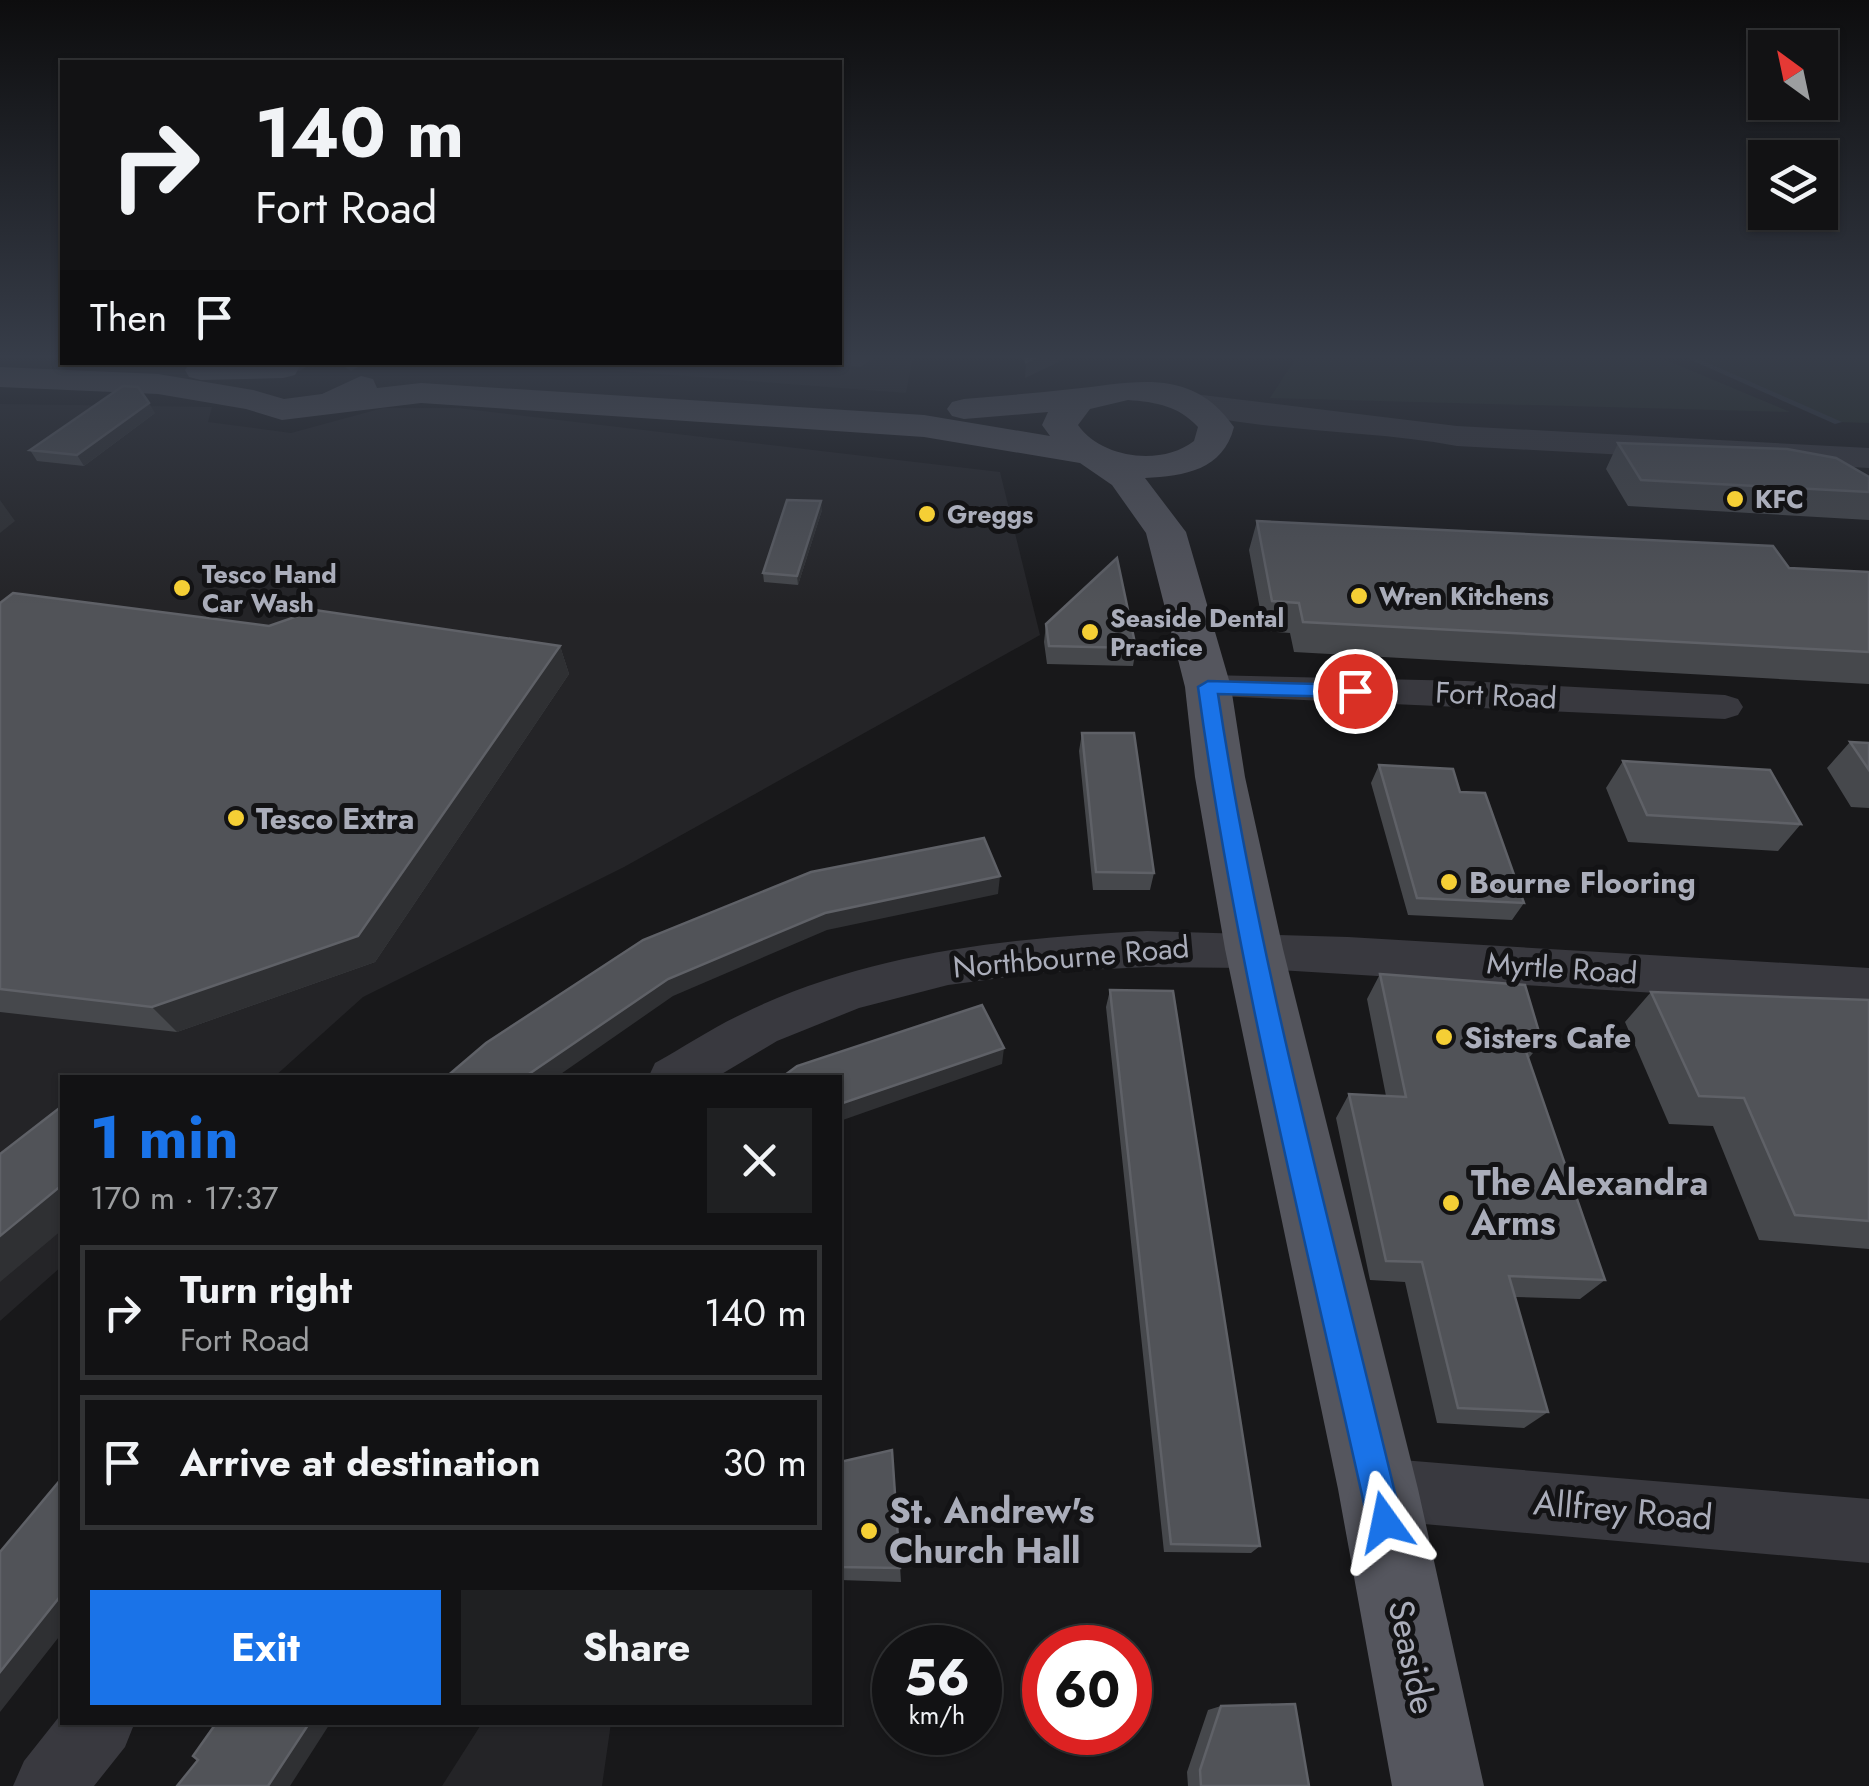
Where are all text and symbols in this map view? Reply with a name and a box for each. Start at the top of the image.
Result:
north arrow [1748,30,1838,120]
map controls [1748,30,1838,230]
text: 140 m [255,82,464,183]
icon: right [90,100,220,230]
button: layers [1748,140,1838,230]
text: Fort Road [255,175,438,240]
text: Then [90,290,167,345]
icon: arrive [187,290,242,345]
place label: KFC [1755,481,1804,517]
marker: KFC [1724,488,1746,510]
place label: Greggs [947,496,1033,532]
marker: Greggs [916,503,938,525]
place label: Tesco Hand Car Wash [202,556,337,621]
marker: Tesco Hand Car Wash [171,577,193,599]
place label: Wren Kitchens [1379,578,1549,614]
marker: Wren Kitchens [1348,585,1370,607]
place label: Seaside Dental Practice [1110,600,1284,665]
marker: Seaside Dental Practice [1079,621,1101,643]
pin [1313,649,1398,734]
icon: arrive [1328,664,1383,719]
street label: Fort Road [1434,670,1558,720]
place label: Tesco Extra [256,797,414,840]
marker: Tesco Extra [225,807,247,829]
place label: Bourne Flooring [1469,861,1696,904]
marker: Bourne Flooring [1438,871,1460,893]
street label: Northbourne Road [951,925,1191,989]
street label: Myrtle Road [1485,941,1639,995]
place label: Sisters Cafe [1464,1016,1631,1059]
marker: Sisters Cafe [1433,1026,1455,1048]
text: 1 min [90,1094,239,1181]
button: close [707,1108,812,1213]
place label: The Alexandra Arms [1470,1158,1708,1248]
text: 170 m · 17:37 [90,1175,278,1221]
marker: The Alexandra Arms [1440,1192,1462,1214]
text: Turn right [180,1262,352,1317]
icon: right [95,1285,150,1340]
text: 140 m [704,1285,807,1340]
text: Fort Road [180,1317,310,1363]
icon: arrive [95,1435,150,1490]
text: Arrive at destination [180,1435,541,1490]
text: 30 m [722,1435,807,1490]
position arrow [1333,1470,1437,1574]
street label: Allfrey Road [1531,1477,1715,1543]
place label: St. Andrew's Church Hall [889,1486,1094,1576]
marker: St. Andrew's Church Hall [858,1520,880,1542]
button: Exit [90,1590,441,1705]
button: Share [461,1590,812,1705]
street label: Seaside [1376,1595,1448,1719]
speed limit sign: 60 [1022,1625,1152,1755]
text: 56 [904,1641,970,1714]
text: km/h [909,1697,965,1733]

